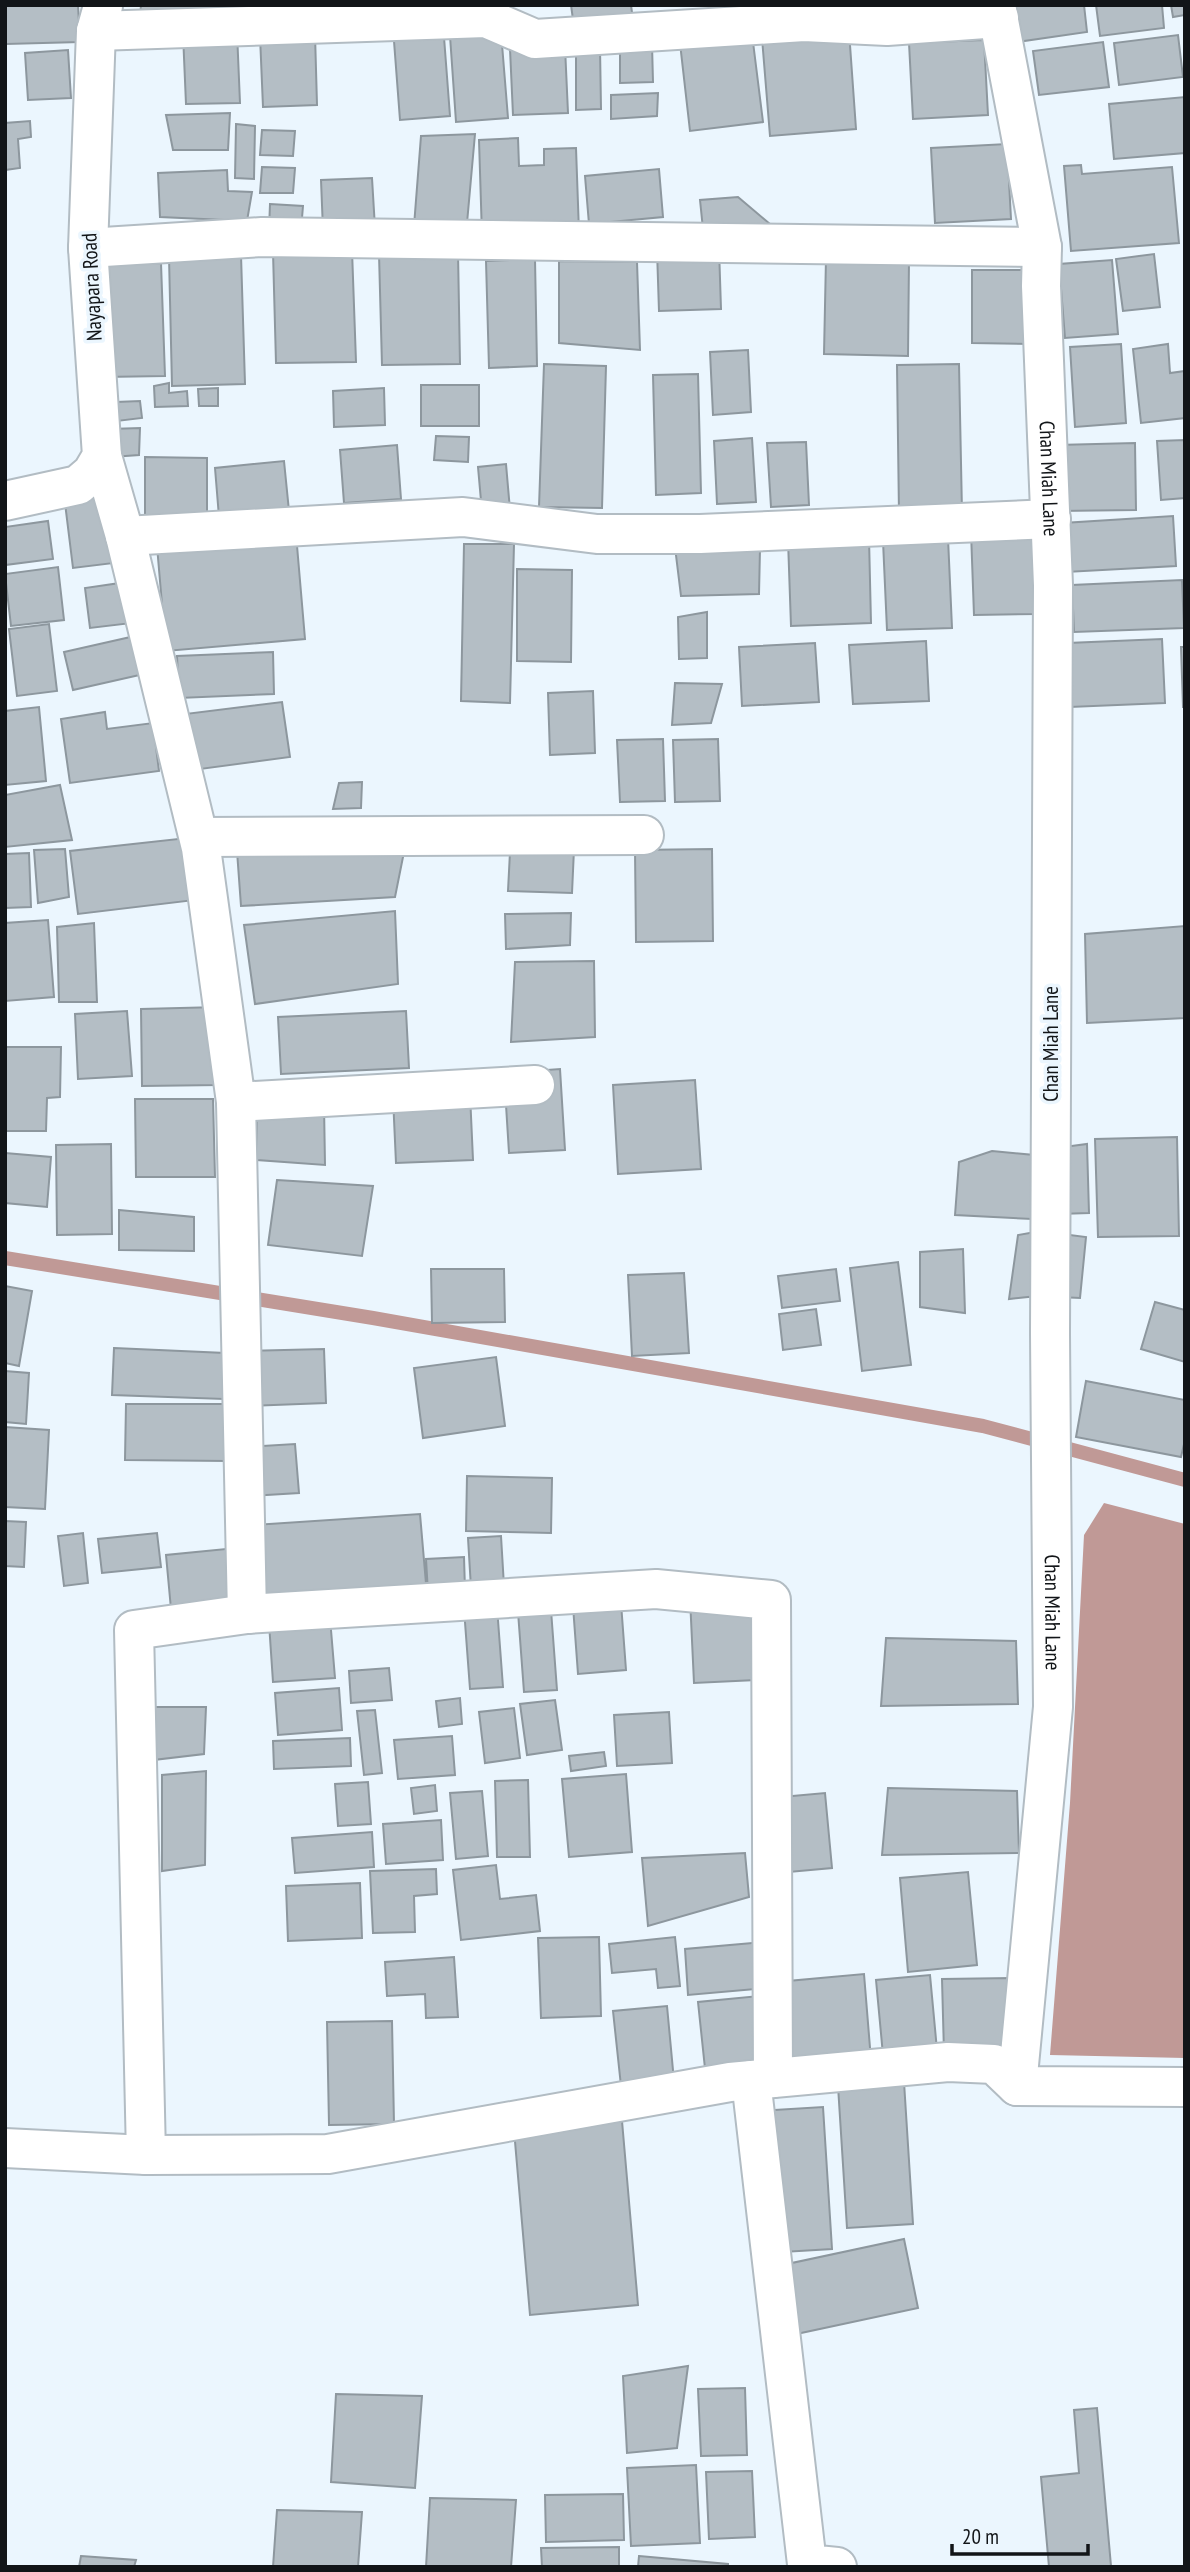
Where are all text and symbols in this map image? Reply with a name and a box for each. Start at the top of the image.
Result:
street label: Nayapara Road [75,232,108,342]
street label: Chan Miah Lane [1033,420,1065,537]
street label: Chan Miah Lane [1037,986,1064,1102]
street label: Chan Miah Lane [1039,1554,1067,1670]
scale bar [952,2512,1088,2556]
text: 20 m [962,2523,999,2550]

